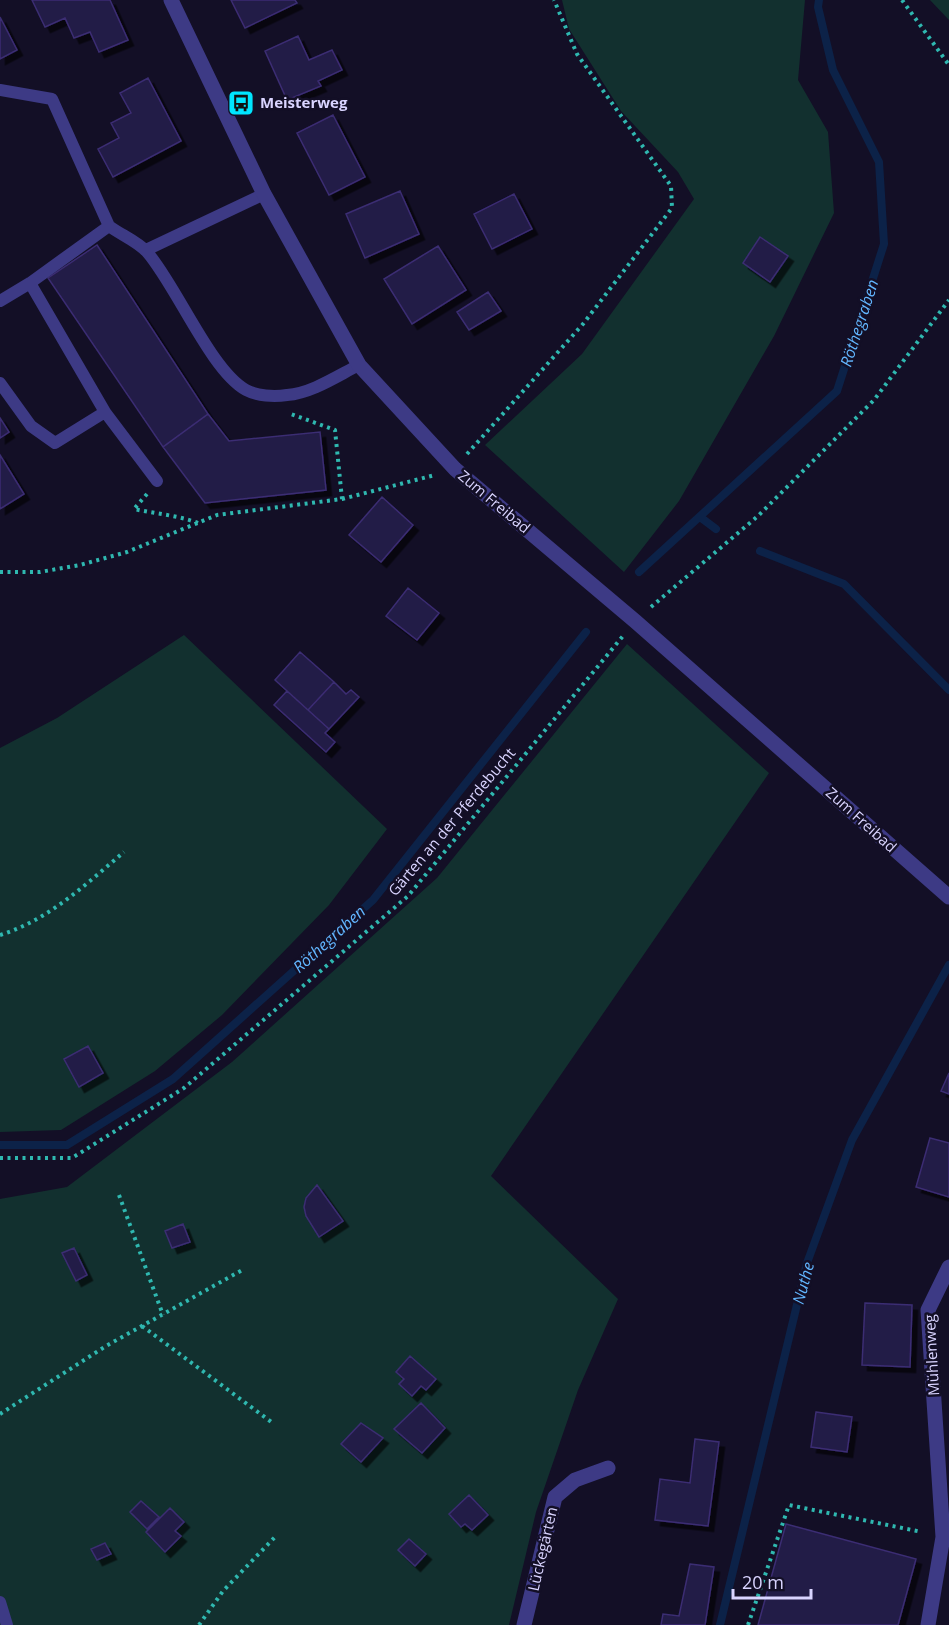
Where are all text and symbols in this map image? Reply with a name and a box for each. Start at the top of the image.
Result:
bus stop icon: Meisterweg [226,88,256,118]
place label: Meisterweg [260,92,348,112]
water label: Röthegraben [835,276,883,370]
street label: Zum Freibad [454,465,535,537]
street label: Gärten an der Pferdebucht [383,743,519,900]
street label: Zum Freibad [822,782,901,856]
water label: Röthegraben [288,900,370,978]
water label: Nuthe [787,1259,819,1307]
street label: Mühlenweg [919,1314,943,1396]
street label: Lückegärten [523,1505,561,1593]
scale bar [733,1562,811,1600]
text: 20 m [742,1570,784,1594]

